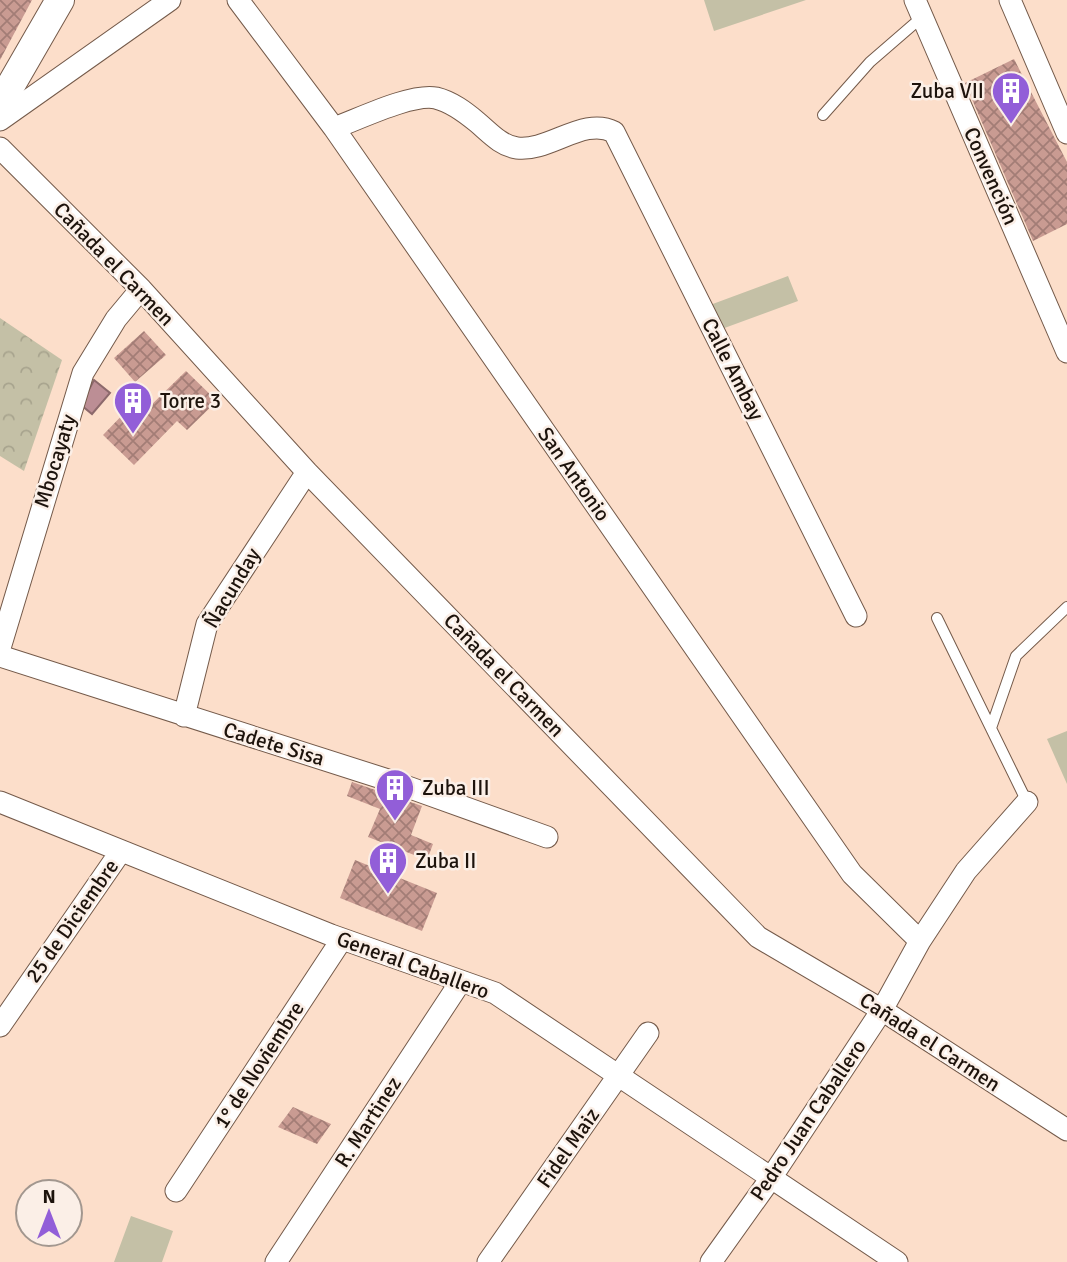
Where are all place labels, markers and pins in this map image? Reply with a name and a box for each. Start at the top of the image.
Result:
building icon: Zuba VII [990,70,1032,125]
place label: Zuba VII [911,78,984,104]
building icon: Torre 3 [112,380,154,435]
place label: Torre 3 [160,388,221,414]
building icon: Zuba III [374,767,416,822]
place label: Zuba III [422,775,490,801]
building icon: Zuba II [367,840,409,895]
place label: Zuba II [415,848,476,874]

